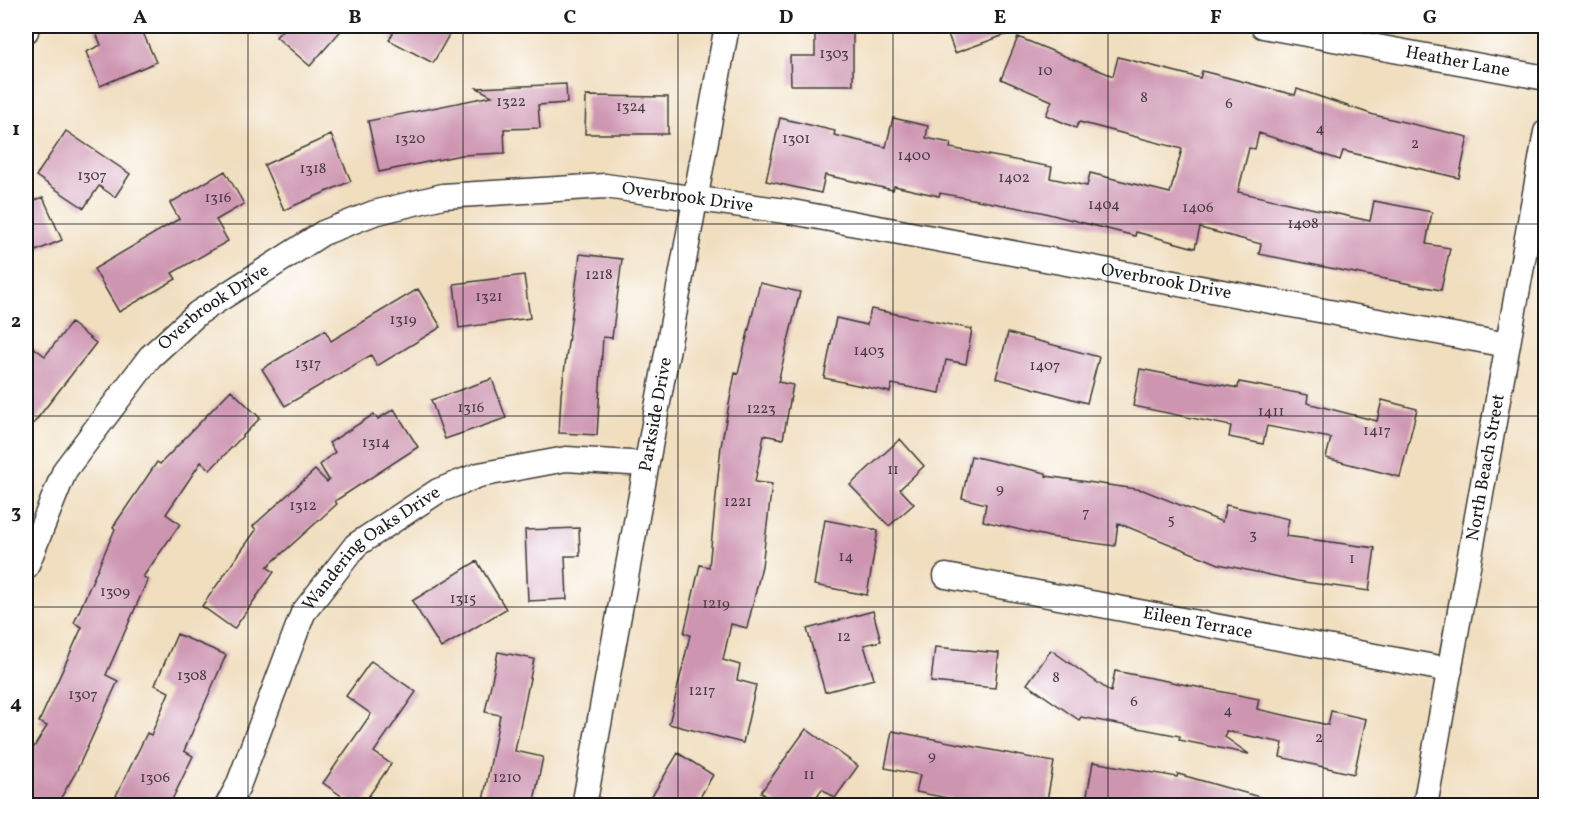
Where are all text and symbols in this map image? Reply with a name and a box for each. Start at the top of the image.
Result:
text: A [133,4,147,32]
text: B [348,4,362,32]
text: C [564,4,577,32]
text: D [779,4,793,32]
text: E [994,4,1006,32]
text: F [1210,4,1222,32]
text: G [1423,4,1437,32]
street label: Heather Lane [1403,40,1512,84]
house number: 1303 [819,44,849,65]
house number: 10 [1038,61,1052,82]
house number: 8 [1140,88,1148,109]
house number: 1322 [496,92,526,113]
house number: 6 [1225,94,1233,115]
house number: 1324 [616,97,646,118]
text: 1 [12,116,20,144]
house number: 4 [1316,119,1325,140]
house number: 1320 [395,129,425,150]
house number: 1301 [782,129,810,150]
house number: 2 [1411,134,1419,155]
house number: 1400 [898,146,930,167]
house number: 1318 [300,159,326,180]
house number: 1307 [77,166,107,187]
house number: 1402 [998,168,1030,189]
street label: Overbrook Drive [620,176,755,219]
house number: 1316 [205,188,231,209]
house number: 1404 [1088,195,1120,216]
house number: 1406 [1182,198,1214,219]
house number: 1408 [1287,214,1319,235]
street label: Overbrook Drive [1099,257,1234,306]
street label: Overbrook Drive [153,258,274,356]
house number: 1218 [585,265,613,286]
house number: 1321 [475,287,503,308]
text: 2 [11,308,21,336]
house number: 1319 [389,310,417,331]
house number: 1403 [854,341,884,362]
house number: 1317 [295,354,321,375]
street label: Parkside Drive [633,355,679,474]
house number: 1407 [1030,356,1060,377]
street label: North Beach Street [1460,392,1511,543]
house number: 1316 [458,398,484,419]
house number: 1223 [746,399,776,420]
house number: 1411 [1258,402,1284,423]
house number: 1417 [1363,421,1391,442]
house number: 1314 [362,433,390,454]
house number: 11 [887,460,899,481]
house number: 9 [996,479,1004,500]
street label: Wandering Oaks Drive [297,480,445,616]
house number: 1221 [724,492,752,513]
house number: 1312 [289,496,317,517]
text: 3 [11,499,21,527]
house number: 7 [1082,503,1090,524]
house number: 5 [1167,510,1175,531]
house number: 3 [1249,525,1257,546]
house number: 14 [839,547,853,568]
house number: 1 [1349,549,1355,570]
house number: 1309 [100,582,130,603]
house number: 1315 [450,589,476,610]
house number: 1219 [702,594,730,615]
street label: Eileen Terrace [1141,600,1255,645]
house number: 12 [837,627,851,648]
house number: 1308 [177,666,207,687]
house number: 8 [1052,668,1060,689]
house number: 1217 [689,681,715,702]
house number: 1307 [68,685,98,706]
text: 4 [10,690,22,718]
house number: 6 [1130,692,1138,713]
house number: 4 [1224,701,1233,722]
house number: 2 [1315,728,1323,749]
house number: 9 [928,746,936,767]
house number: 11 [803,765,815,786]
house number: 1306 [140,768,170,789]
house number: 1210 [493,768,521,789]

